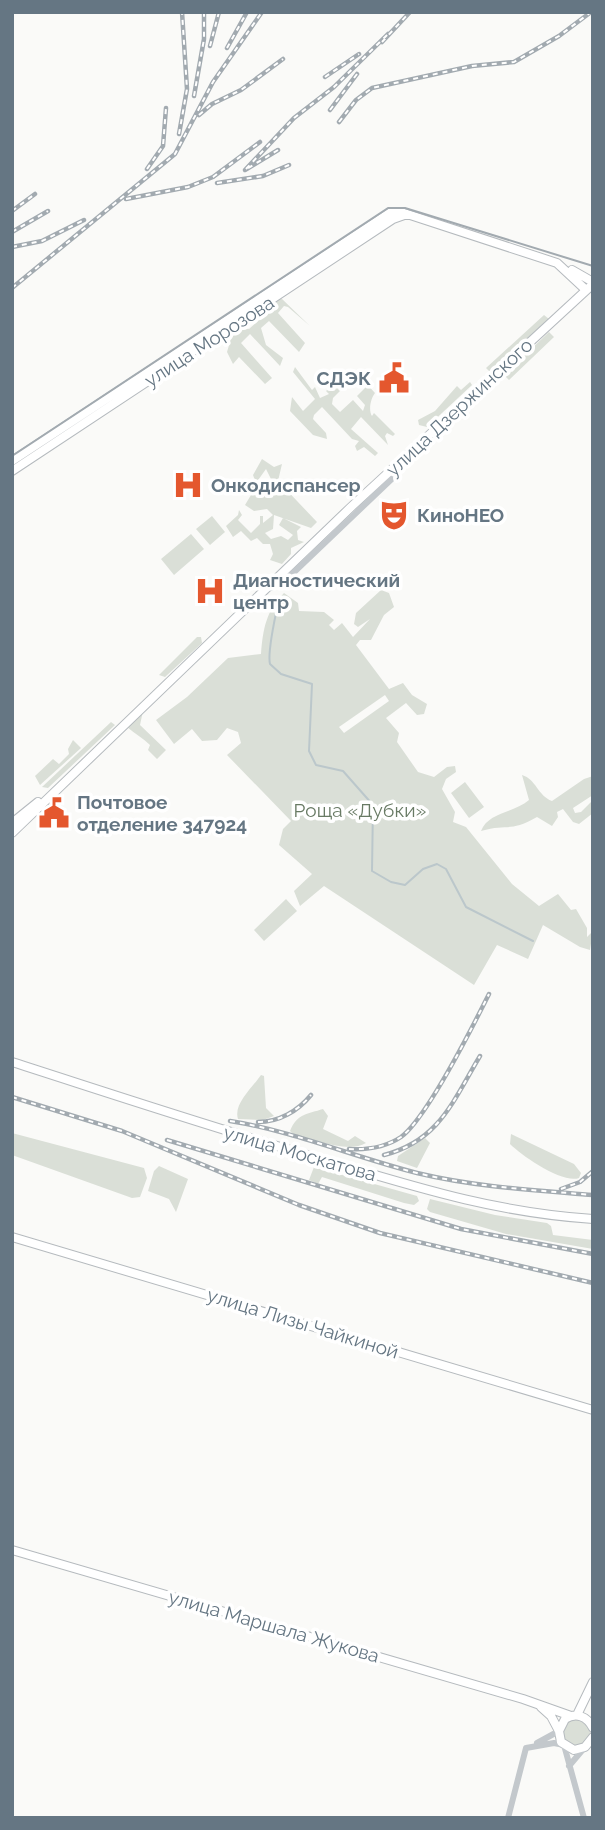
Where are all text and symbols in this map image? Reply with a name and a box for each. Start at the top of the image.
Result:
street label: улица Морозова [140,291,278,391]
street label: улица Дзержинского [381,334,537,480]
public building icon: СДЭК [377,361,411,395]
place label: СДЭК [316,367,371,389]
hospital icon: Онкодиспансер [171,468,205,502]
place label: Онкодиспансер [211,474,361,496]
theatre icon: КиноНЕО [377,498,411,532]
place label: КиноНЕО [417,504,504,526]
place label: Диагностический центр [233,569,400,613]
hospital icon: Диагностический центр [193,574,227,608]
place label: Почтовое отделение 347924 [77,791,247,835]
public building icon: Почтовое отделение 347924 [37,796,71,830]
park label: Роща «Дубки» [294,799,427,821]
street label: улица Москатова [221,1121,379,1185]
street label: улица Лизы Чайкиной [205,1283,401,1363]
street label: улица Маршала Жукова [166,1585,382,1667]

